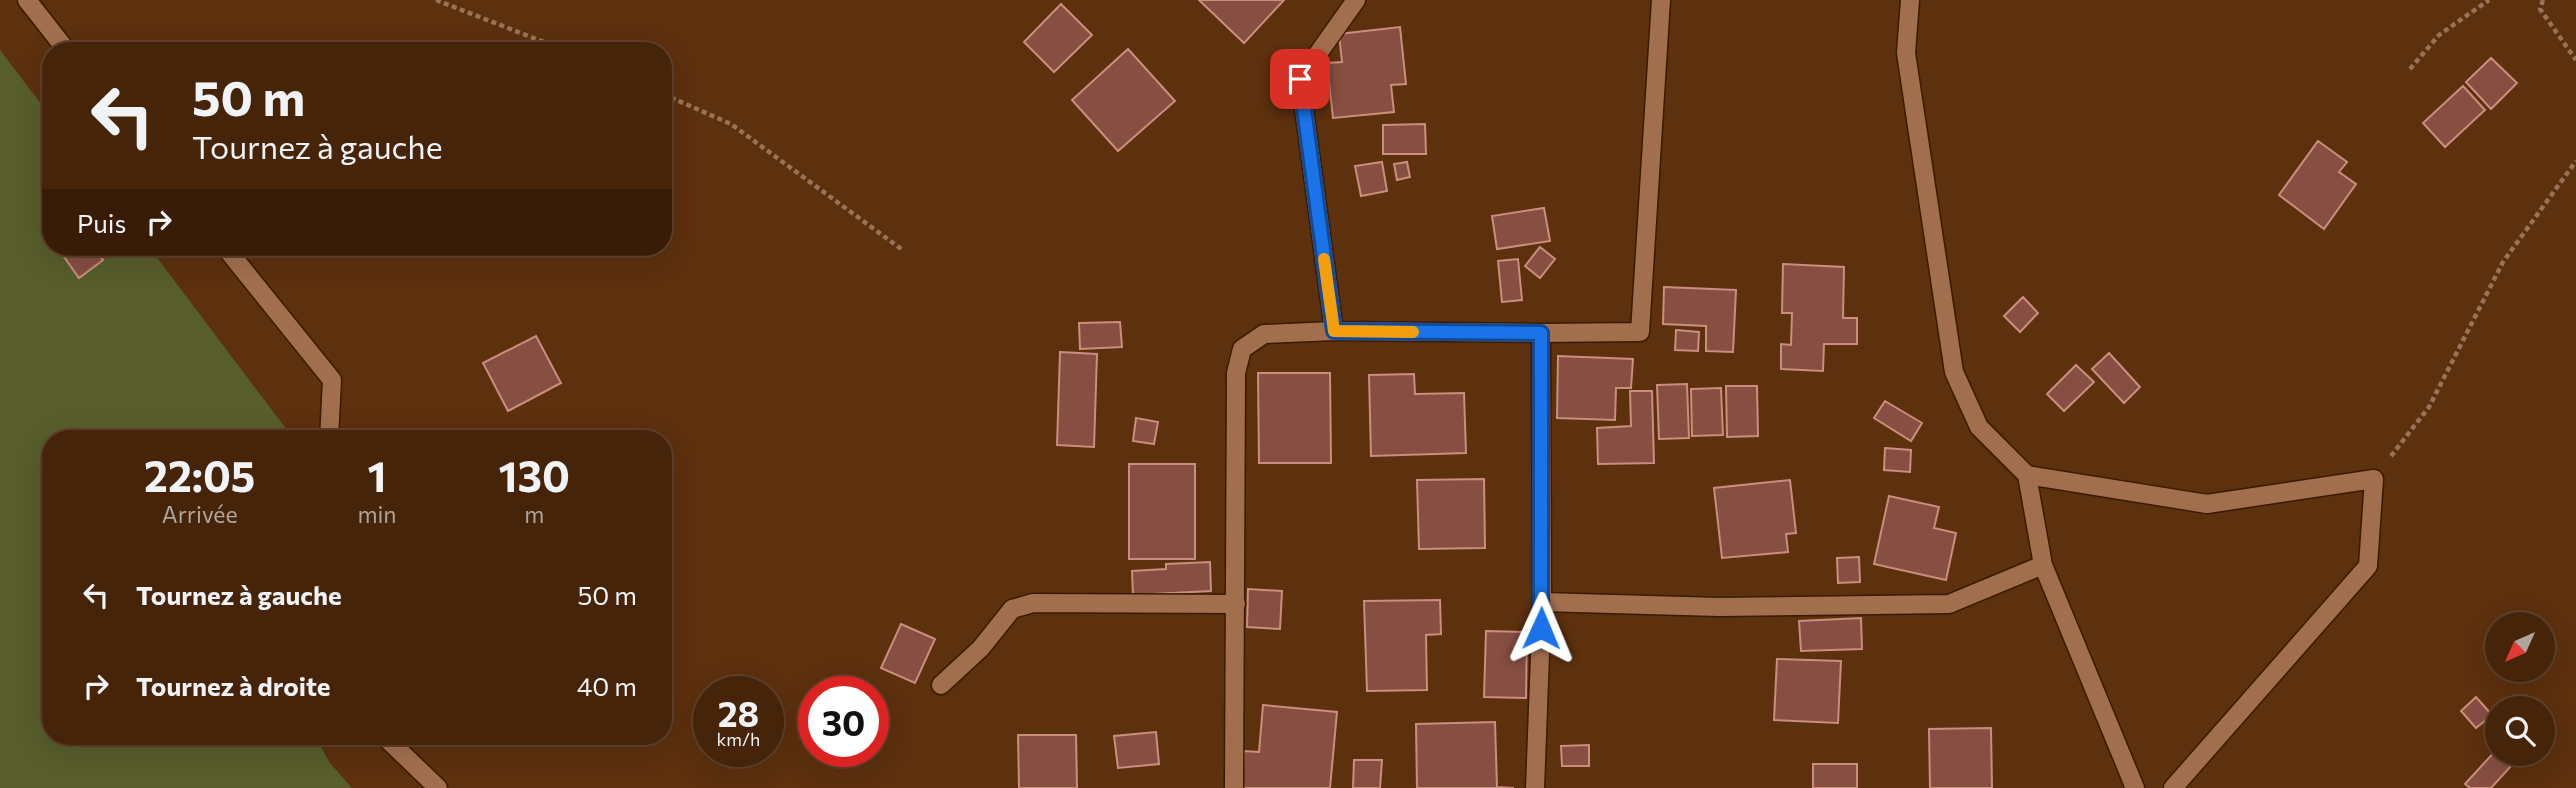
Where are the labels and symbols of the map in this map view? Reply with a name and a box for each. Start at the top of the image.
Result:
pin [1270,49,1330,109]
position arrow [1504,591,1578,665]
north arrow [2485,612,2555,682]
speed limit sign: 30 [798,676,889,767]

